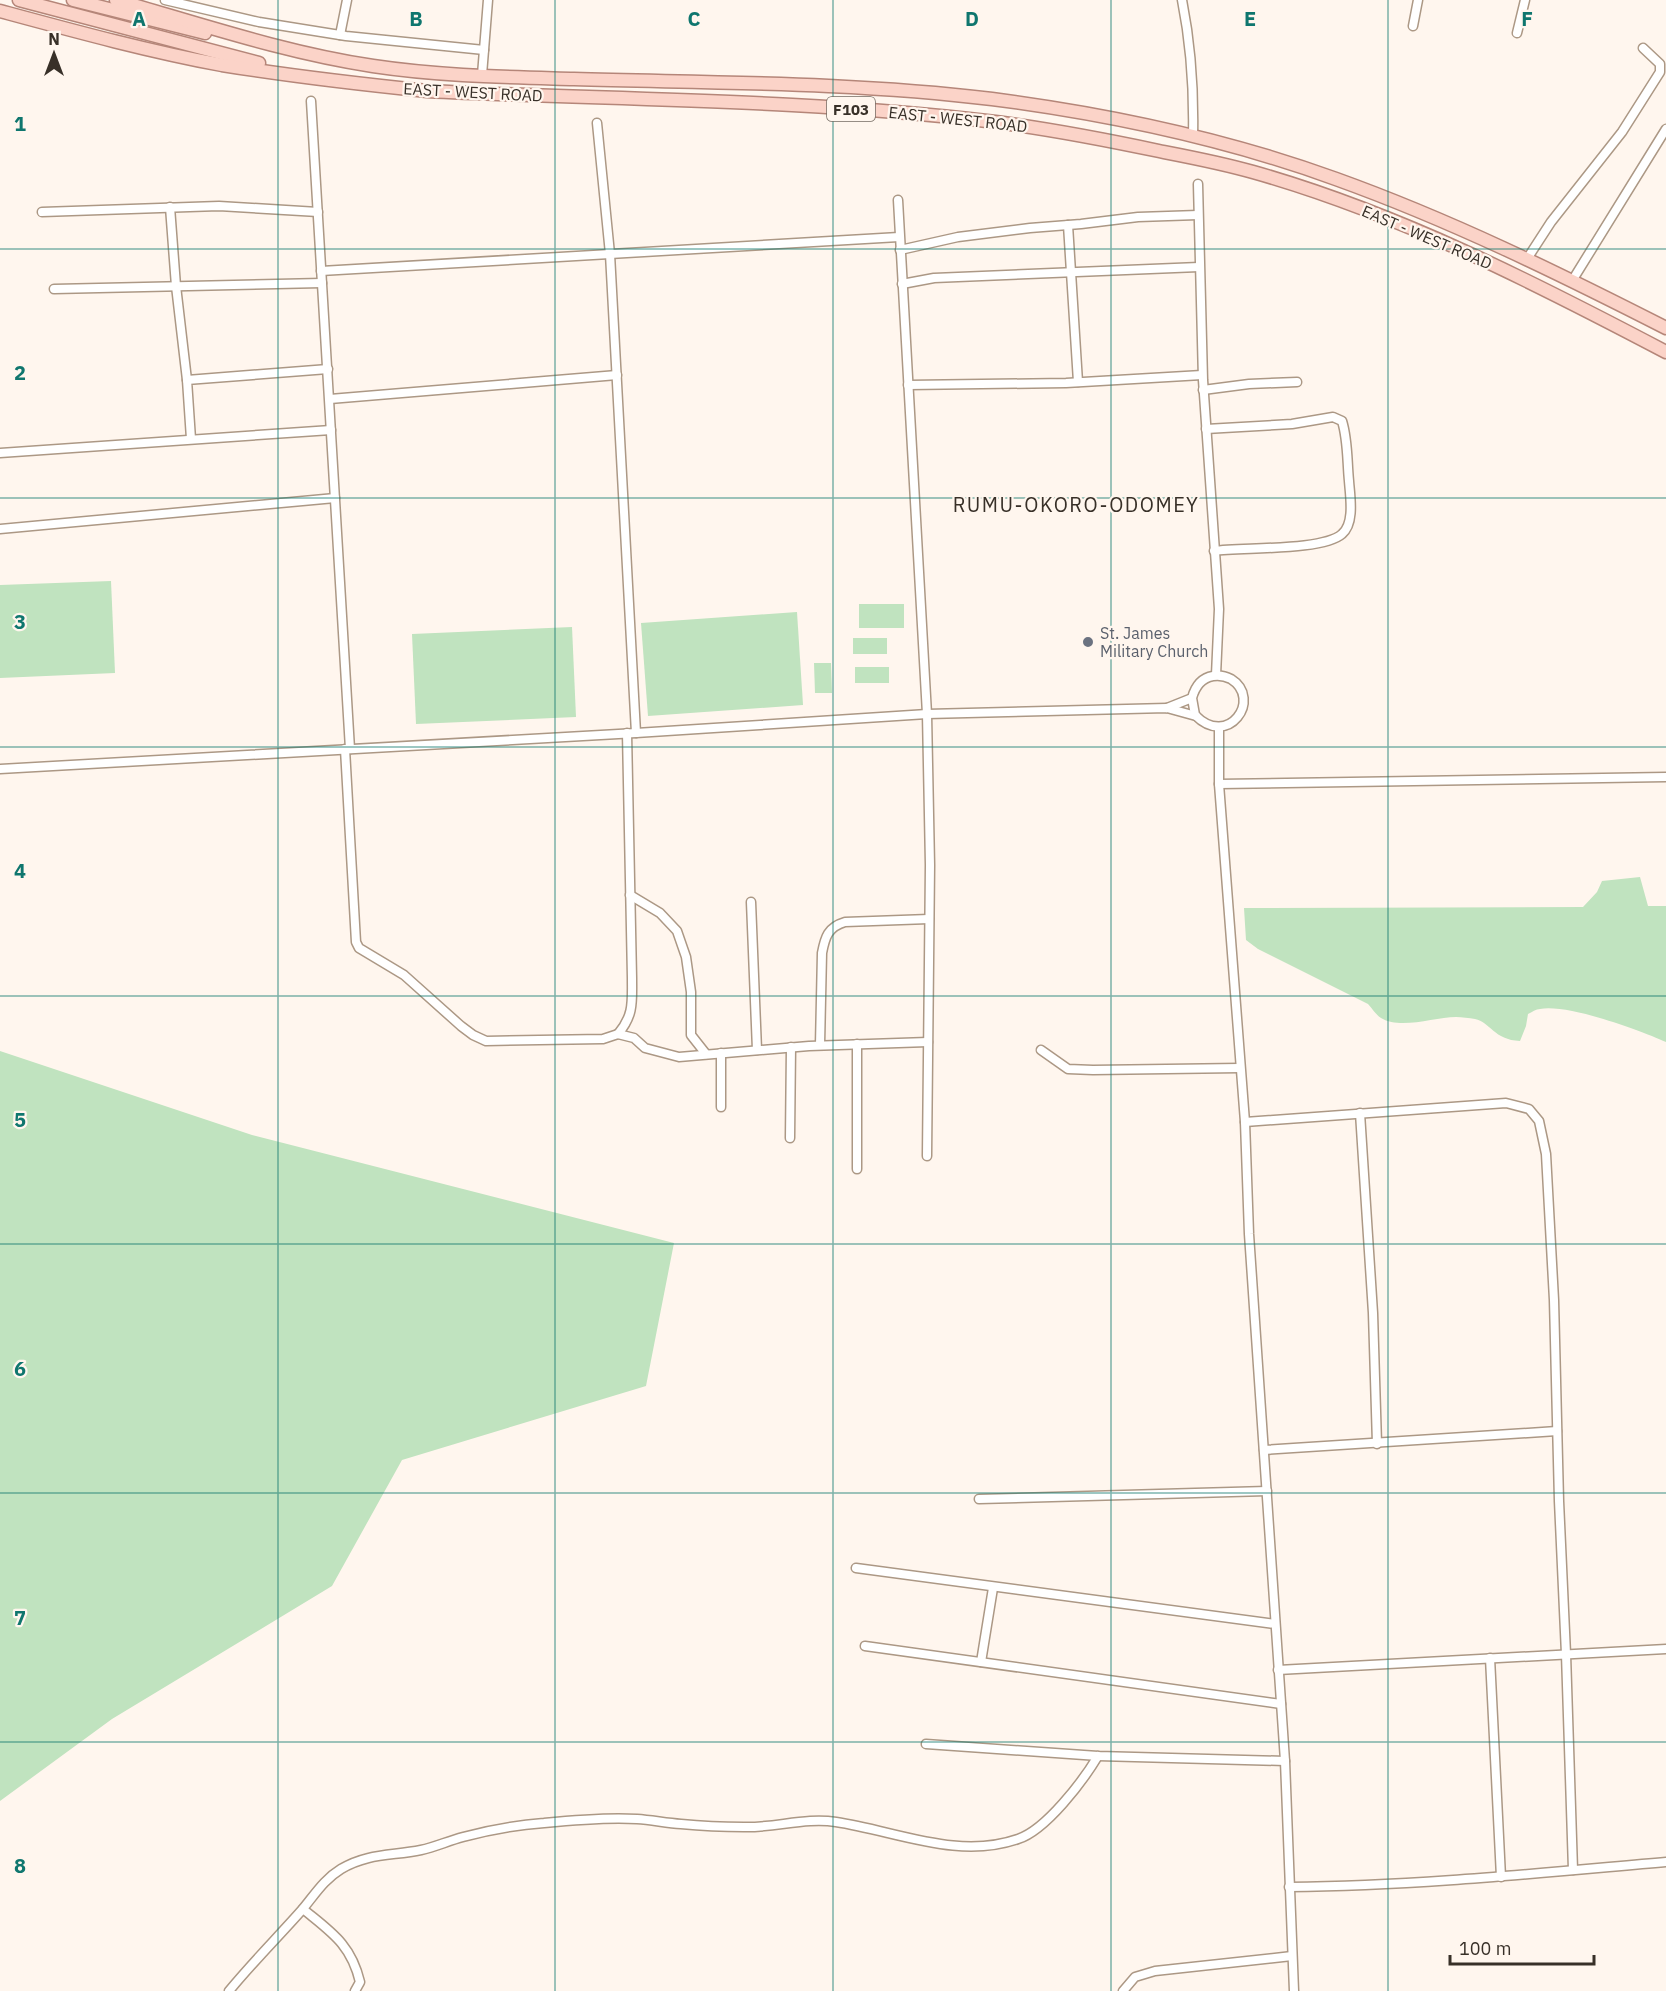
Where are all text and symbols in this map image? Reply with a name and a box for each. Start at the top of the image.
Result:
text: A [132,5,146,32]
text: B [409,5,423,32]
text: C [687,5,701,32]
text: D [965,5,979,32]
text: E [1244,5,1256,32]
text: F [1521,5,1533,32]
north arrow [24,24,84,84]
text: N [48,29,60,49]
street label: EAST - WEST ROAD [403,78,543,106]
road number: F103 [827,97,875,121]
street label: EAST - WEST ROAD [888,102,1028,136]
text: 1 [14,110,26,137]
street label: EAST - WEST ROAD [1359,201,1495,273]
text: 2 [14,359,26,386]
district label: RUMU-OKORO-ODOMEY [953,491,1199,518]
text: 3 [14,608,26,635]
place label: St. James Military Church [1100,623,1208,661]
marker: St. James Military Church [1081,635,1095,649]
text: 4 [14,857,26,884]
text: 5 [14,1106,26,1133]
text: 6 [14,1355,26,1382]
text: 7 [14,1604,26,1631]
text: 8 [14,1852,26,1879]
scale bar [1450,1928,1594,1966]
text: 100 m [1459,1937,1511,1960]

